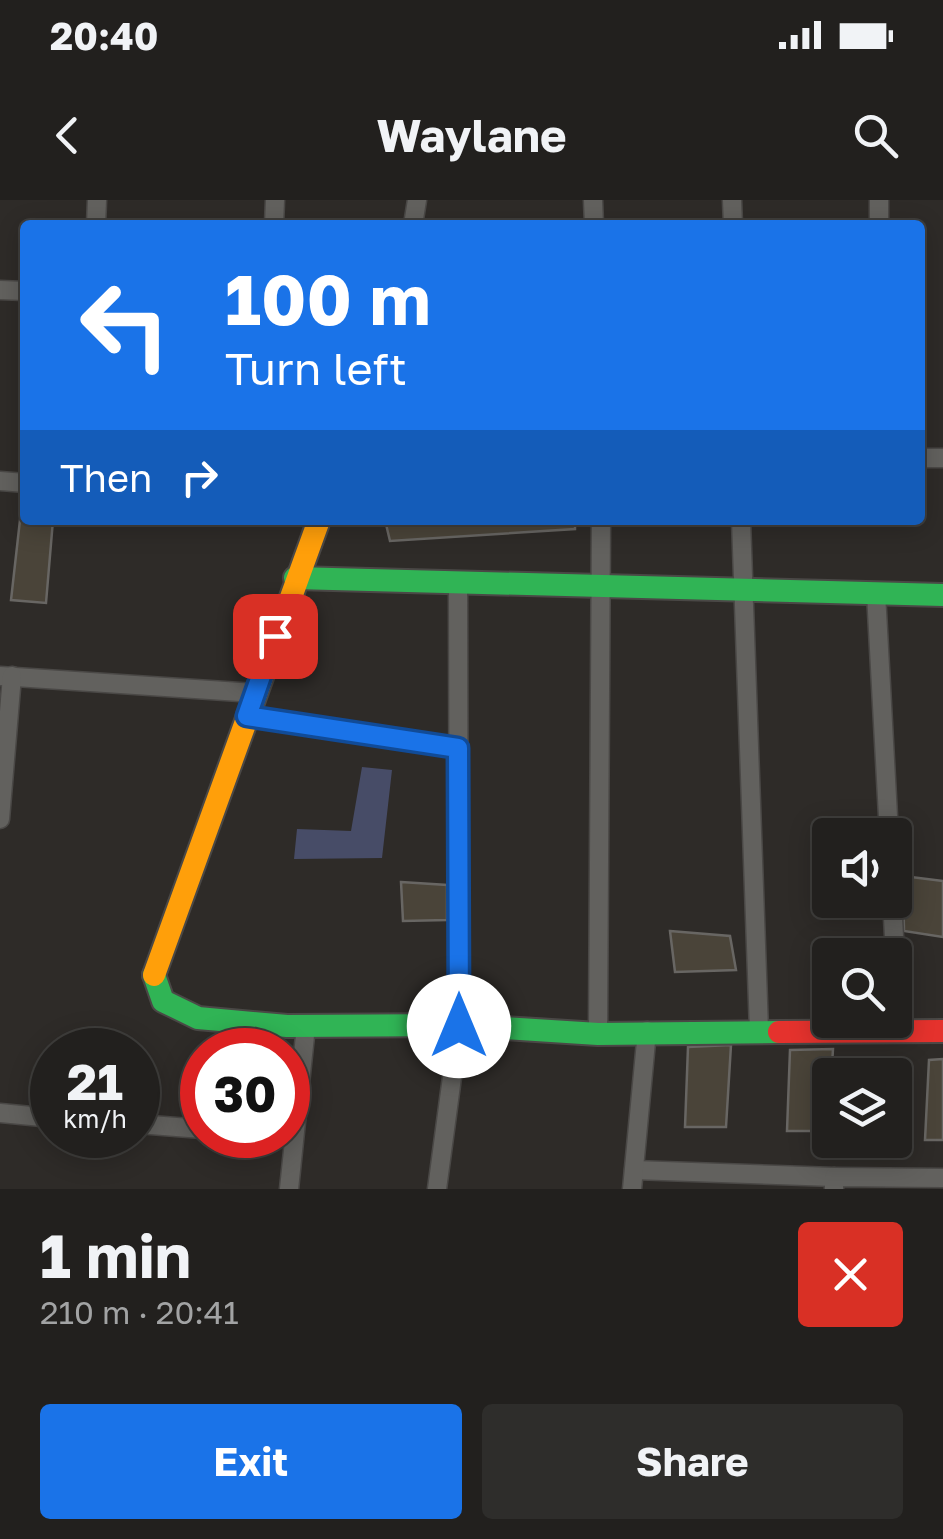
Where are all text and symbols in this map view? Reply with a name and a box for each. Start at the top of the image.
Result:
text: 20:40 [50,13,159,58]
icon: back [40,108,95,163]
text: Waylane [376,108,567,162]
icon: search [848,108,903,163]
text: 100 m [225,256,431,340]
icon: left [60,260,190,390]
text: Turn left [225,341,407,395]
icon: right [172,450,227,505]
text: Then [60,455,152,500]
pin [233,594,318,679]
icon: arrive [248,609,303,664]
map controls [812,818,912,1158]
button: sound [812,818,912,918]
button: search [812,938,912,1038]
position arrow [407,974,511,1078]
speed limit sign: 30 [180,1028,310,1158]
text: 21 [67,1051,123,1111]
button: layers [812,1058,912,1158]
text: km/h [63,1103,127,1134]
text: 1 min [40,1219,191,1291]
button: close [798,1222,903,1327]
text: 210 m · 20:41 [40,1293,239,1331]
button: Exit [40,1404,462,1519]
button: Share [482,1404,903,1519]

